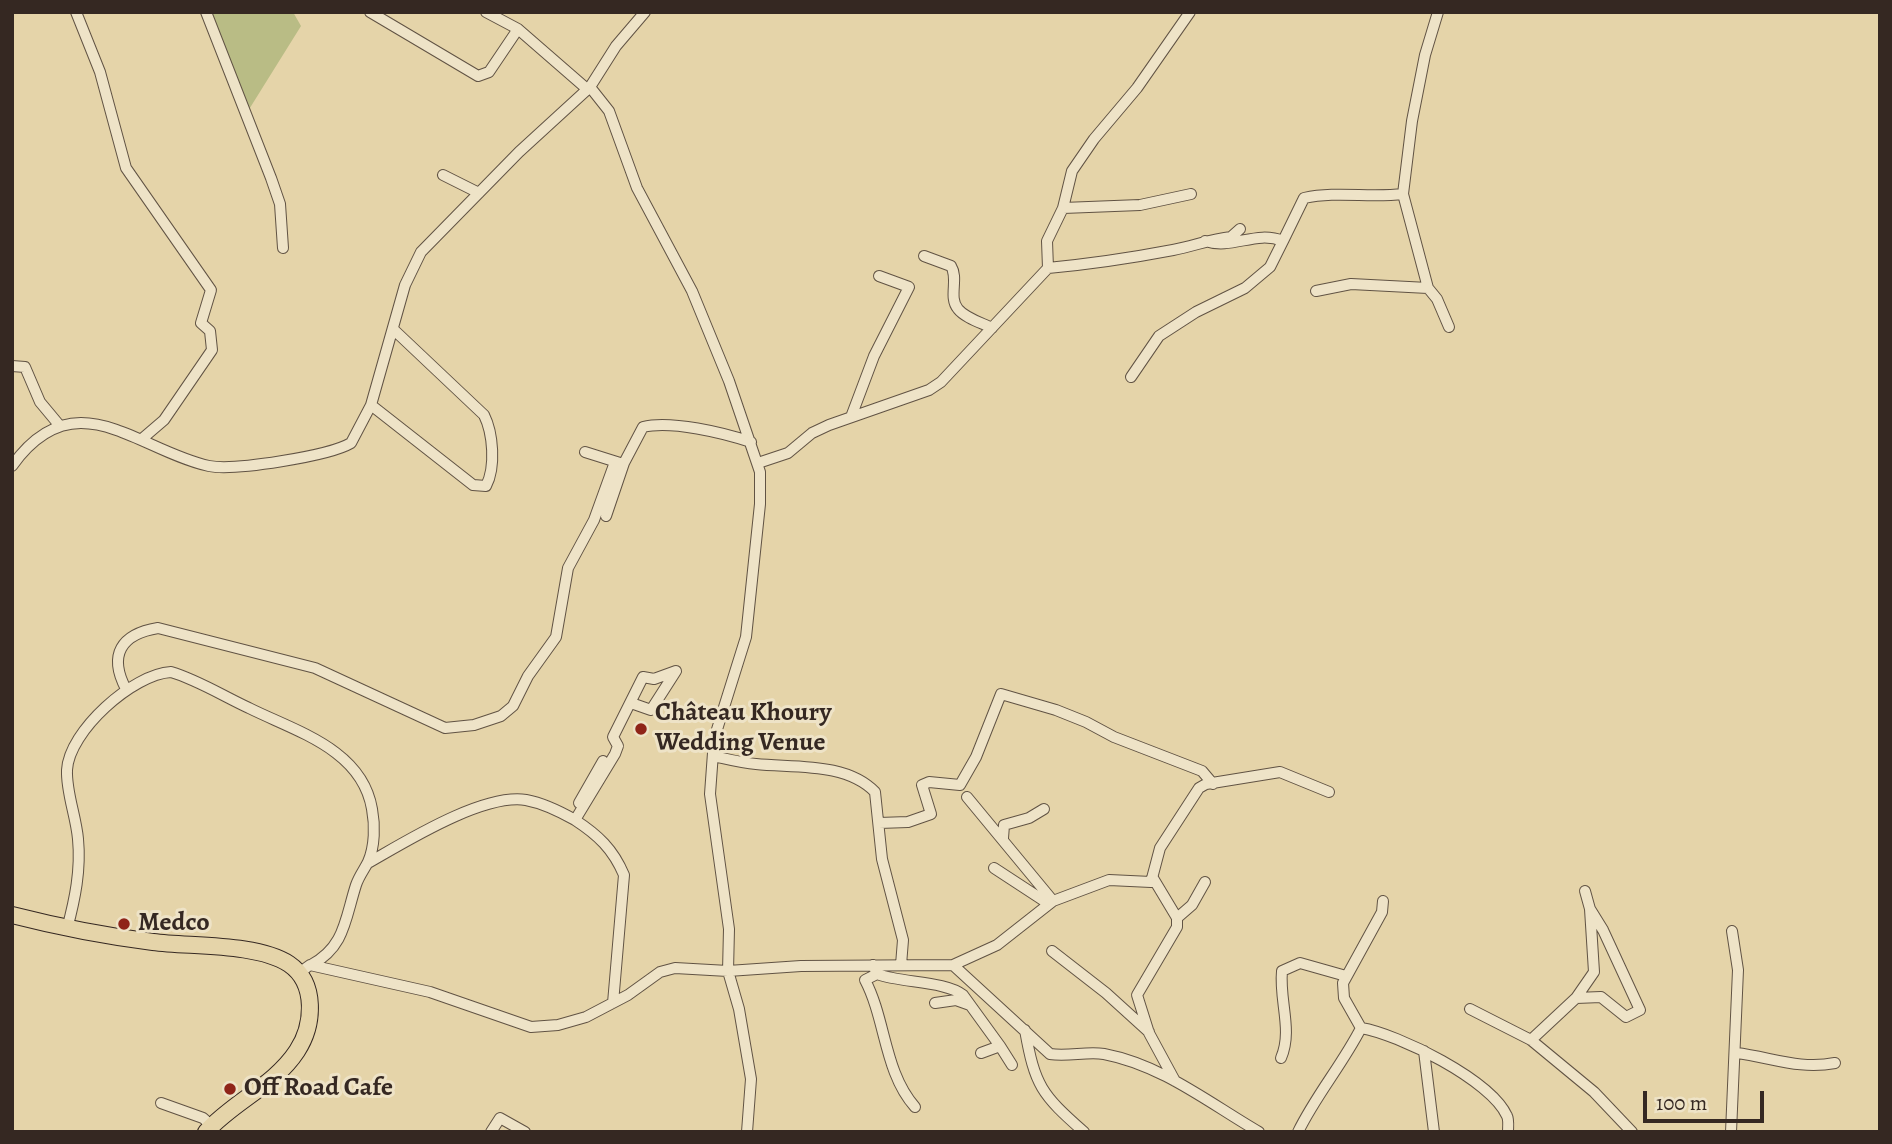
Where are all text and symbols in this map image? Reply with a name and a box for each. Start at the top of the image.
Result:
place label: Château Khoury Wedding Venue [655,698,832,760]
marker: Château Khoury Wedding Venue [633,721,649,737]
place label: Medco [138,908,210,940]
marker: Medco [116,916,132,932]
place label: Off Road Cafe [244,1073,393,1105]
scale bar [1647,1078,1768,1122]
marker: Off Road Cafe [222,1081,238,1097]
text: 100 m [1656,1089,1707,1117]

